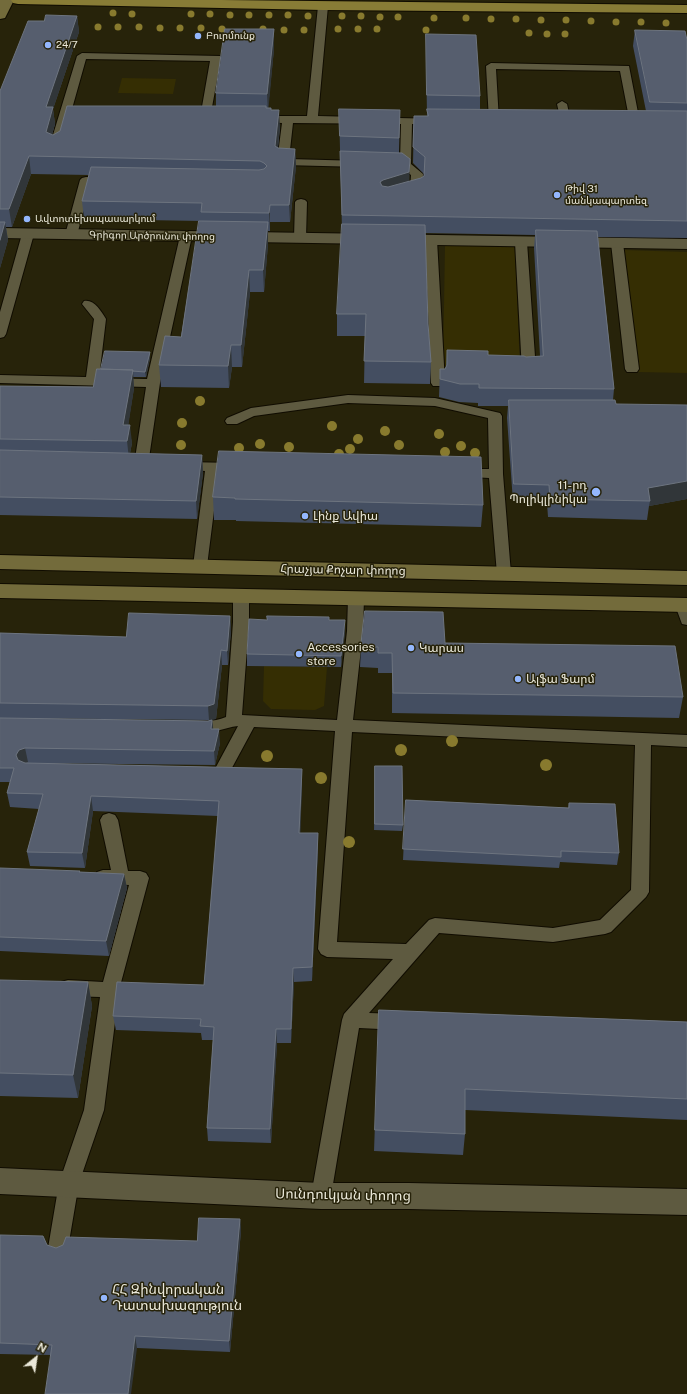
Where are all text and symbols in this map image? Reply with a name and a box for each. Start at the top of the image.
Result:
place label: Բուրմունք [206,30,255,42]
marker: Բուրմունք [193,31,203,41]
place label: 24/7 [56,39,78,51]
marker: 24/7 [43,40,53,50]
place label: Թիվ 31 մանկապարտեզ [565,183,647,206]
marker: Թիվ 31 մանկապարտեզ [552,190,562,200]
place label: Ավտոտեխսպասարկում [35,213,156,225]
marker: Ավտոտեխսպասարկում [22,214,32,224]
street label: Գրիգոր Արծրունու փողոց [89,229,215,243]
place label: 11-րդ Պոլիկլինիկա [509,478,587,506]
marker: 11-րդ Պոլիկլինիկա [590,486,602,498]
place label: Լինք Ավիա [313,509,378,523]
marker: Լինք Ավիա [300,511,310,521]
street label: Հրաչյա Քոչար փողոց [280,562,406,578]
place label: Accessories store [307,640,374,668]
place label: Կարաս [419,641,464,655]
marker: Կարաս [406,643,416,653]
marker: Accessories store [294,649,304,659]
place label: Ալֆա Ֆարմ [526,672,595,686]
marker: Ալֆա Ֆարմ [513,674,523,684]
street label: Սունդուկյան փողոց [275,1185,411,1205]
place label: ՀՀ Զինվորական Դատախազություն [112,1282,242,1314]
marker: ՀՀ Զինվորական Դատախազություն [99,1293,109,1303]
north arrow [16,1338,56,1378]
text: N [35,1340,49,1355]

